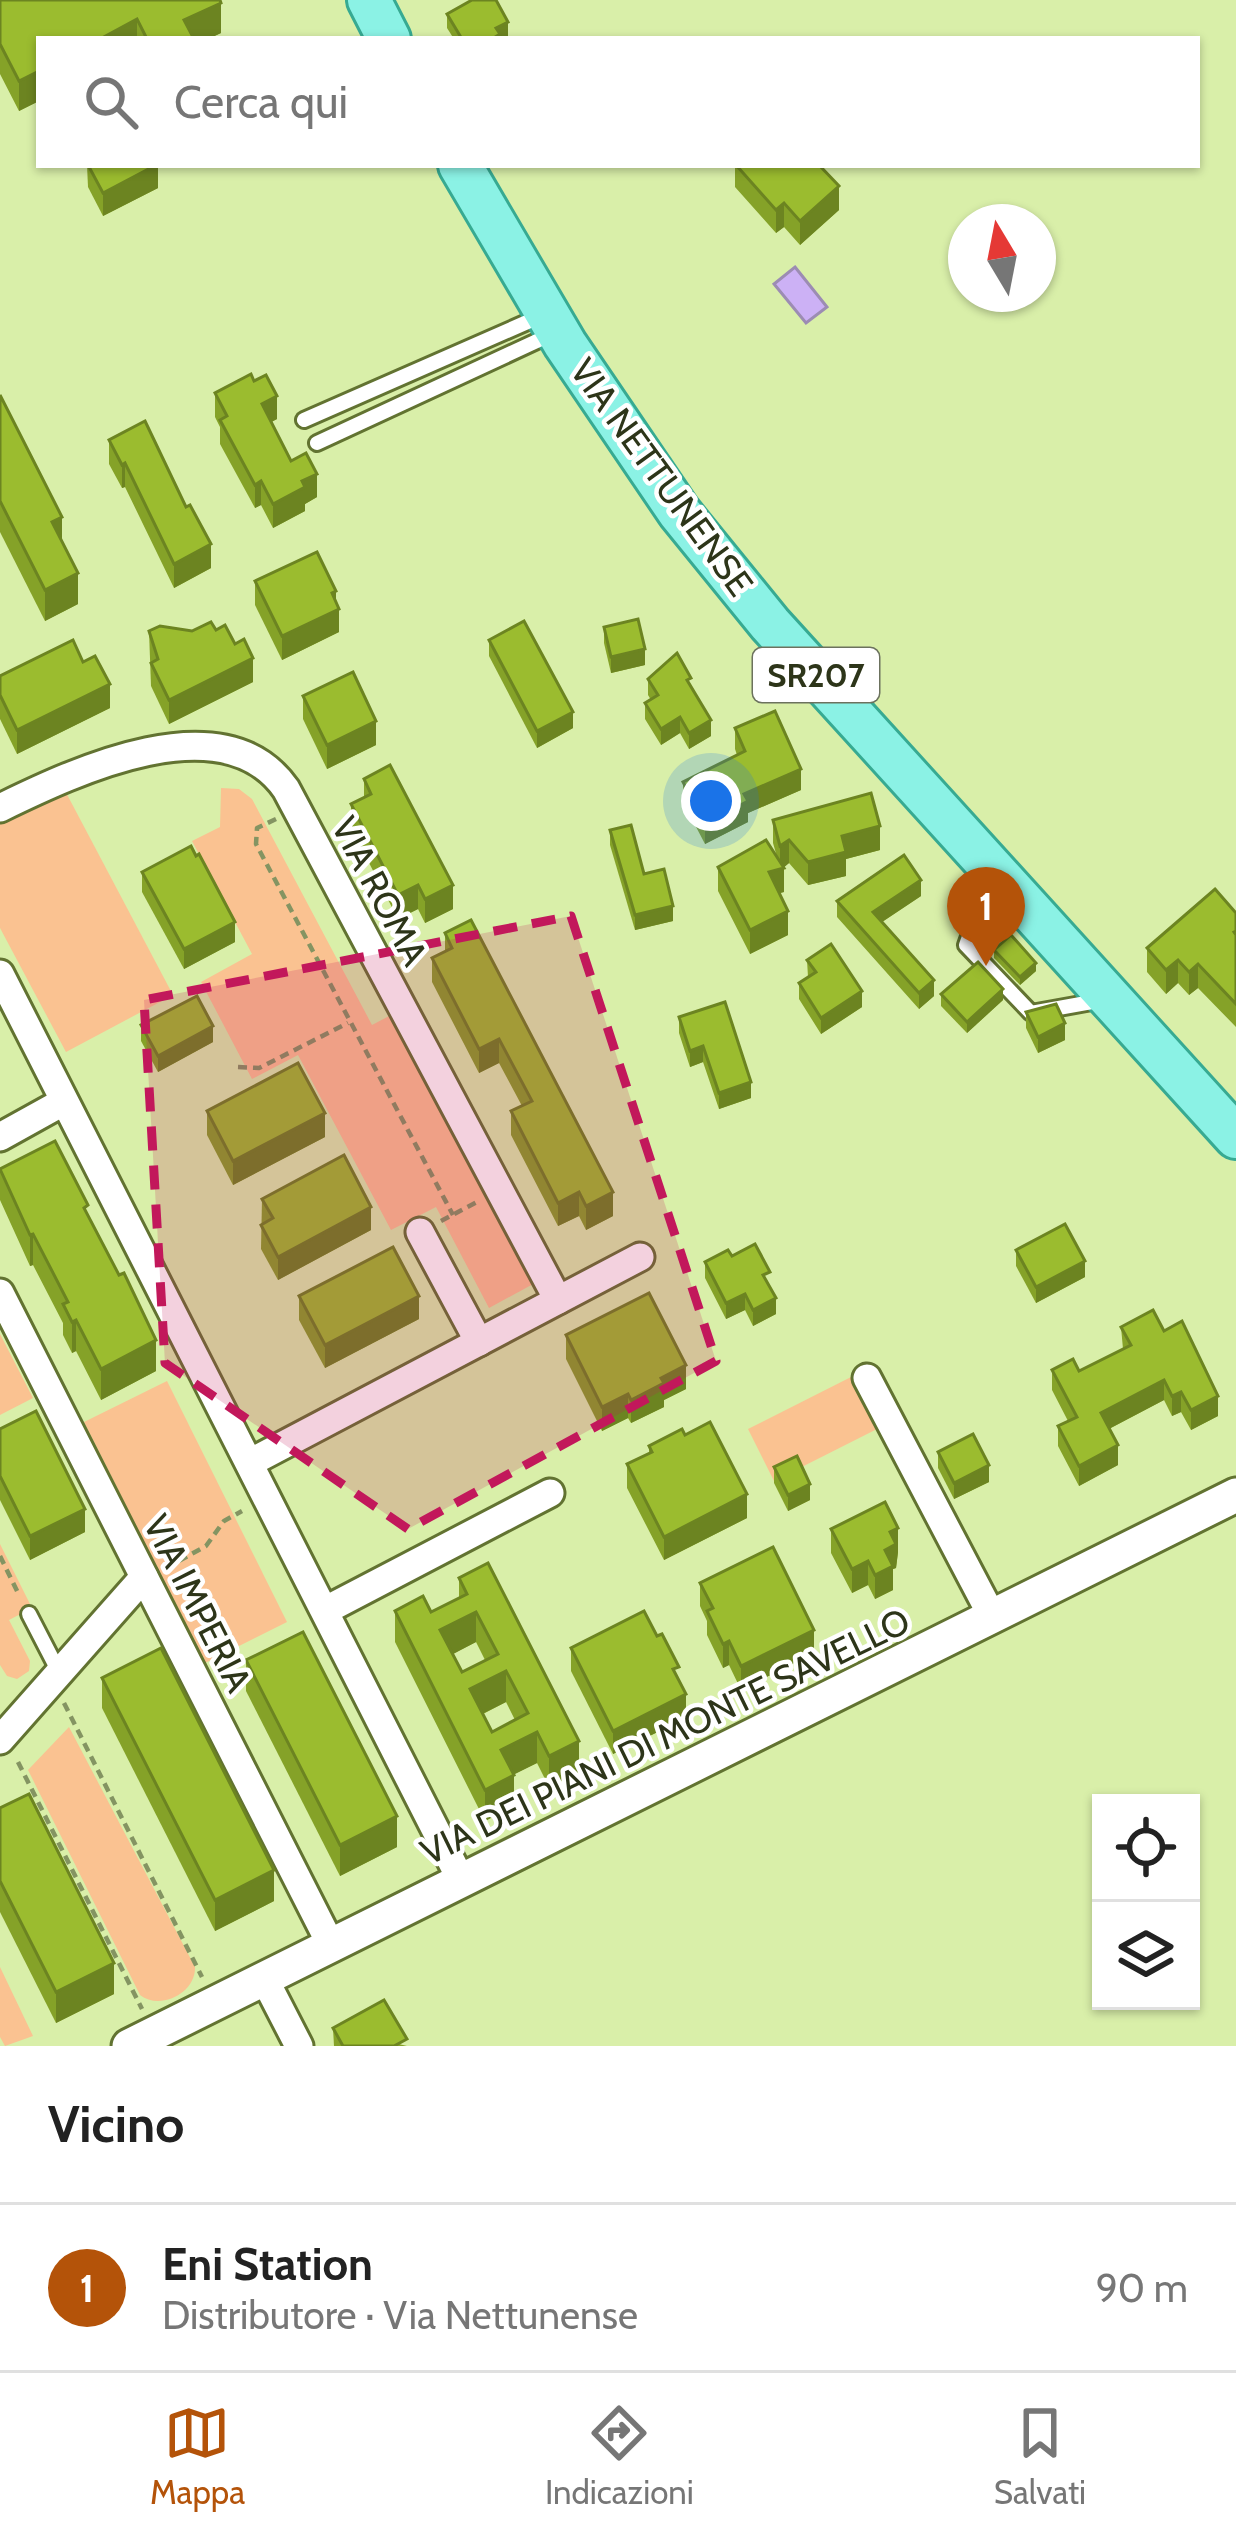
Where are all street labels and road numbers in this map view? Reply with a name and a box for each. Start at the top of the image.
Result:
street label: VIA NETTUNENSE [561,350,763,604]
road number: SR207 [753,648,879,702]
street label: VIA ROMA [323,809,437,973]
street label: VIA IMPERIA [135,1507,261,1699]
street label: VIA DEI PIANI DI MONTE SAVELLO [413,1598,917,1874]

